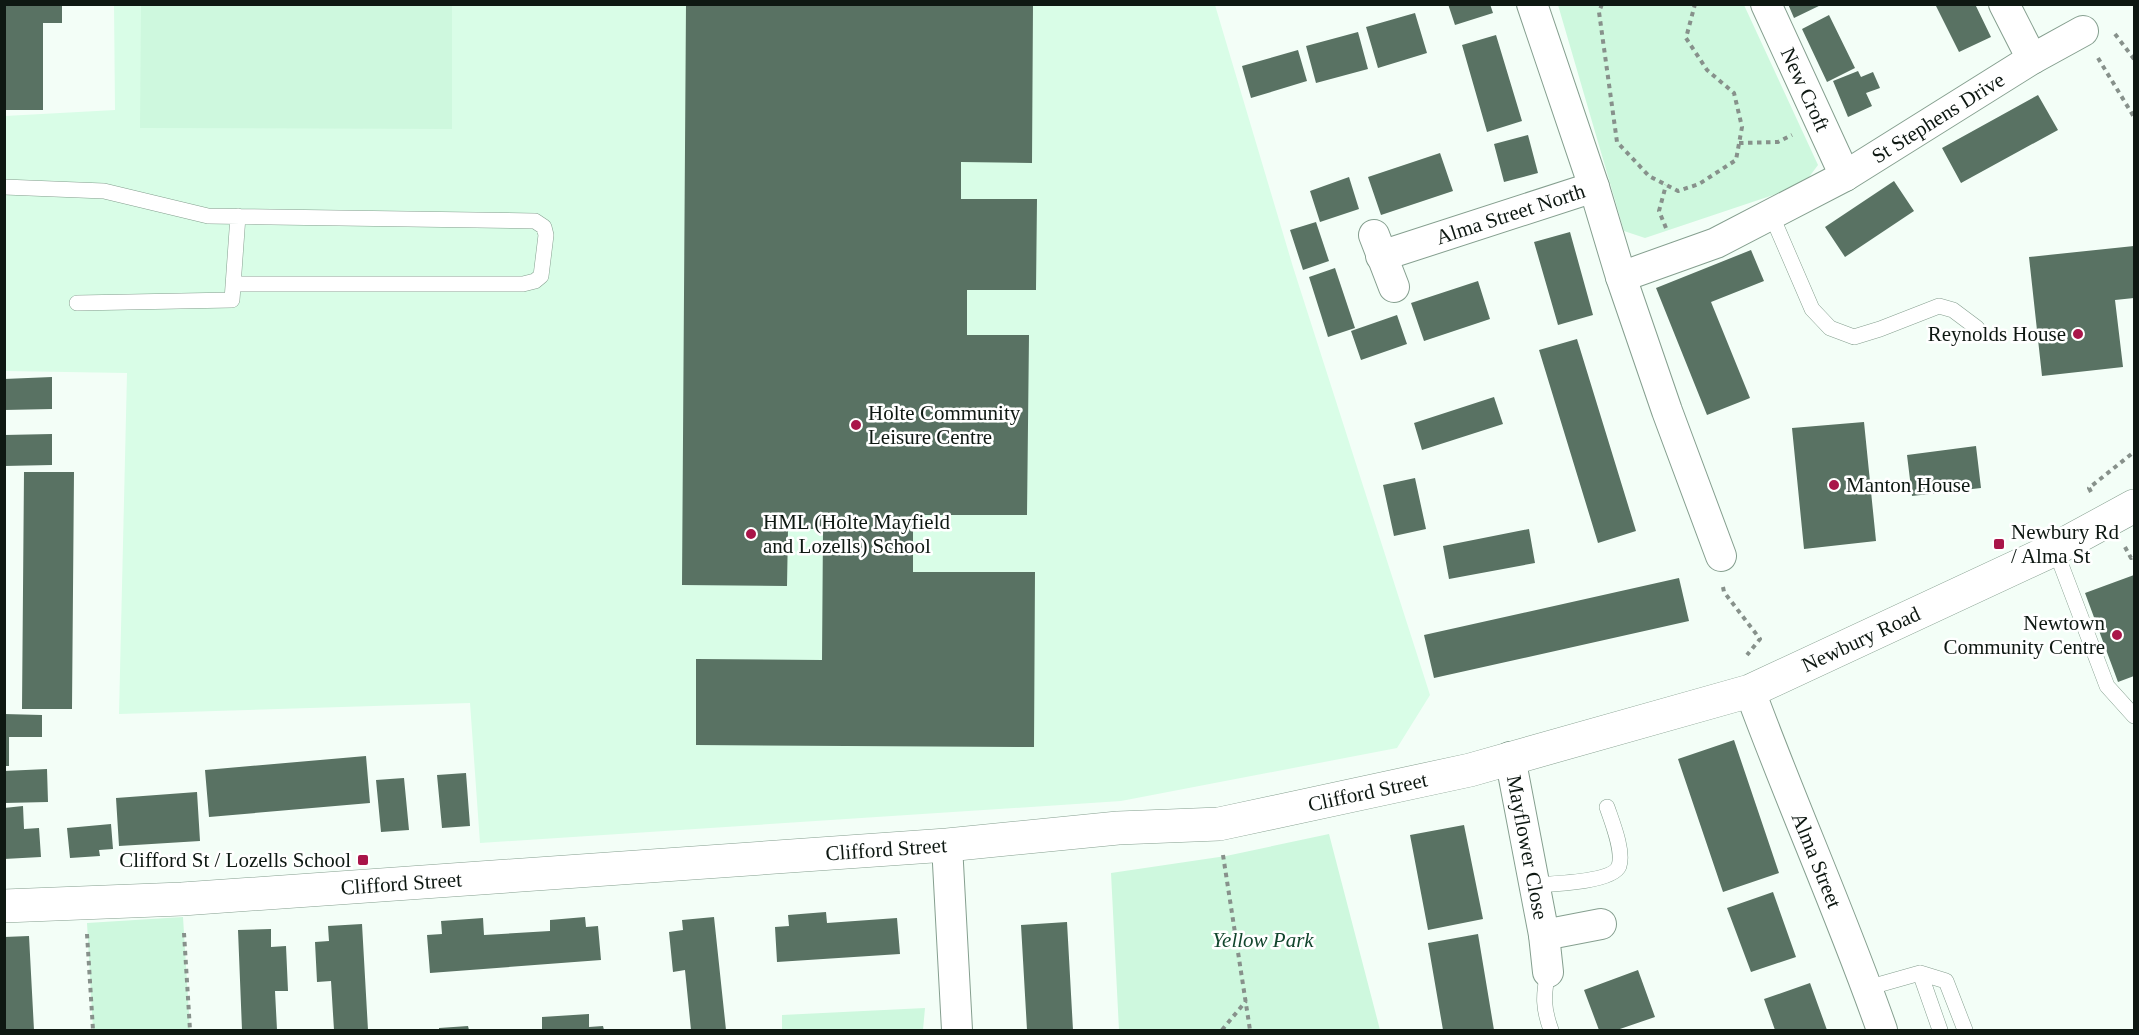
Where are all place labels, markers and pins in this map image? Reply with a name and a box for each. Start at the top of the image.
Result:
place label: Reynolds House [1928,322,2066,346]
marker: Reynolds House [2071,327,2085,341]
place label: Holte Community Leisure Centre [868,401,1021,449]
marker: Holte Community Leisure Centre [849,418,863,432]
place label: Manton House [1846,473,1970,497]
marker: Manton House [1827,478,1841,492]
place label: HML (Holte Mayfield and Lozells) School [763,510,951,558]
place label: Newbury Rd / Alma St [2011,520,2119,568]
marker: HML (Holte Mayfield and Lozells) School [744,527,758,541]
marker: Newbury Rd / Alma St [1992,537,2006,551]
place label: Newtown Community Centre [1943,611,2105,659]
marker: Newtown Community Centre [2110,628,2124,642]
place label: Clifford St / Lozells School [119,848,351,872]
marker: Clifford St / Lozells School [356,853,370,867]

